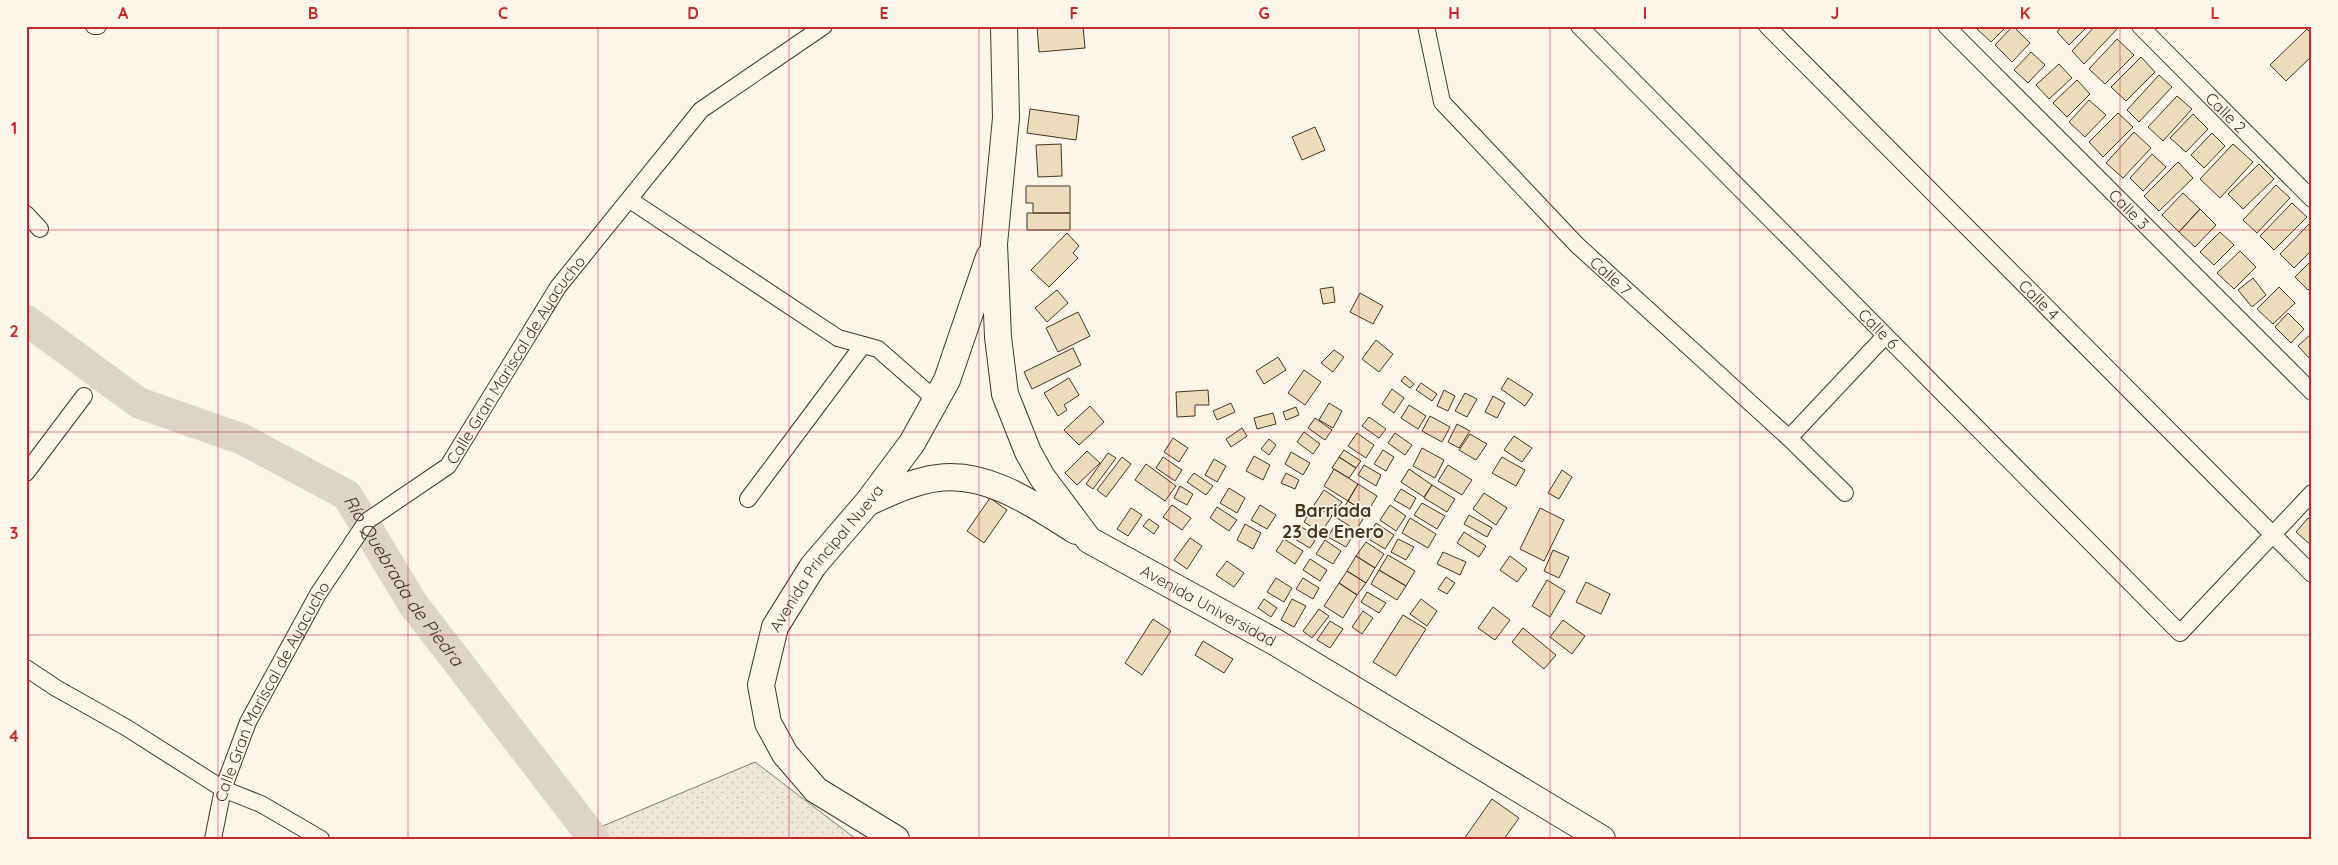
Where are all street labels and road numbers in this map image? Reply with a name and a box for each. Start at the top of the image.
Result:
street label: Calle 2 [2201,88,2251,137]
street label: Calle 3 [2105,185,2154,234]
street label: Calle Gran Mariscal de Ayacucho [442,252,589,468]
street label: Calle 7 [1586,252,1636,300]
street label: Calle 4 [2015,275,2064,324]
street label: Calle 6 [1854,304,1903,354]
street label: Avenida Principal Nueva [765,480,888,635]
street label: Avenida Universidad [1137,560,1280,651]
street label: Calle Gran Mariscal de Ayacucho [211,577,334,804]

